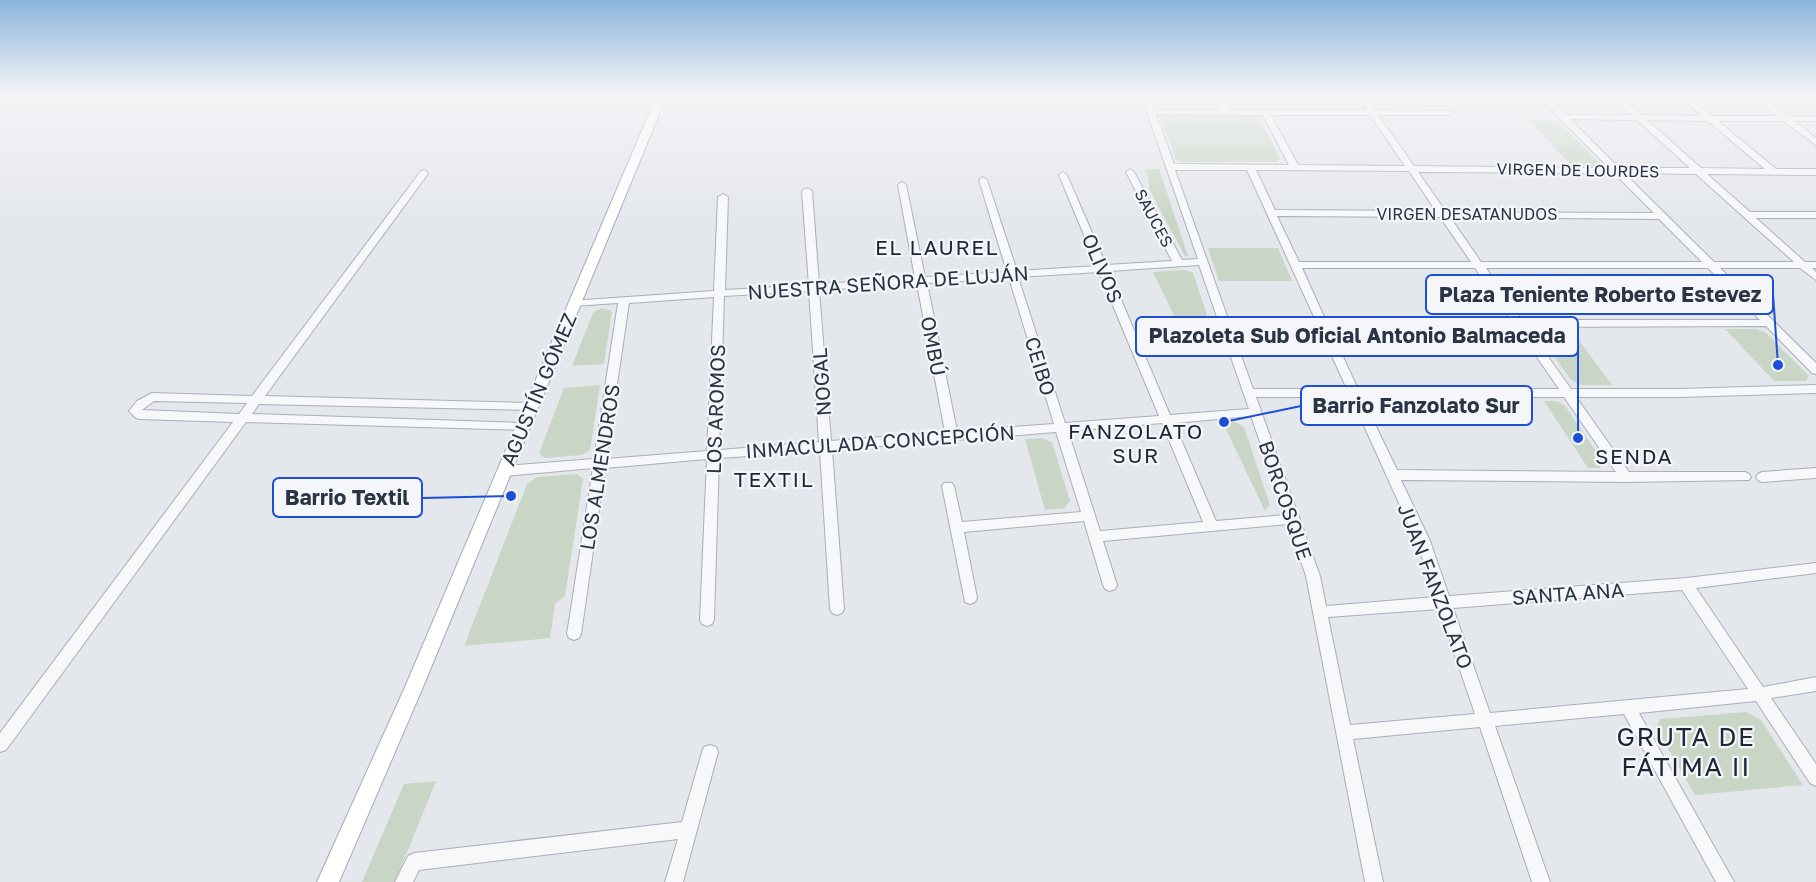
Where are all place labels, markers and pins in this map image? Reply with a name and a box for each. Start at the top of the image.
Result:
callout: Plaza Teniente Roberto Estevez [1426,275,1773,314]
callout: Plazoleta Sub Oficial Antonio Balmaceda [1136,317,1578,356]
callout: Barrio Fanzolato Sur [1301,386,1532,425]
callout: Barrio Textil [273,478,422,517]

